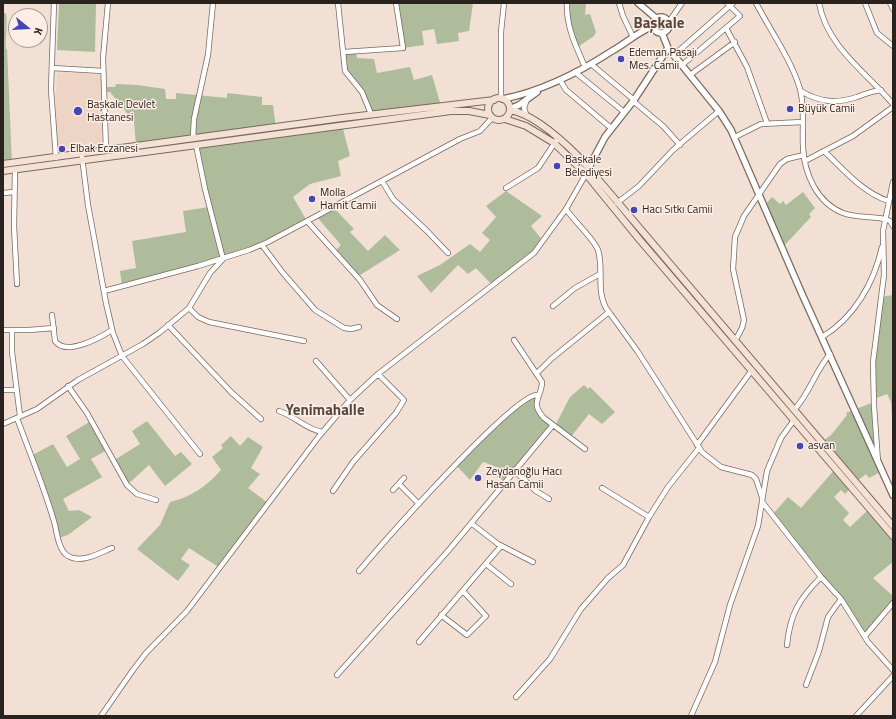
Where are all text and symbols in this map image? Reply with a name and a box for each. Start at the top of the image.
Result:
north arrow [8,8,48,48]
district label: Başkale [634,15,684,33]
text: K [30,26,47,37]
place label: Edeman Pasajı Mes. Camii [629,46,697,72]
marker: Edeman Pasajı Mes. Camii [616,54,626,64]
place label: Başkale Devlet Hastanesi [87,98,155,124]
place label: Büyük Camii [798,102,855,116]
marker: Büyük Camii [785,104,795,114]
marker: Başkale Devlet Hastanesi [72,105,84,117]
place label: Elbak Eczanesi [70,142,138,156]
marker: Elbak Eczanesi [57,144,67,154]
place label: Başkale Belediyesi [565,153,612,179]
marker: Başkale Belediyesi [552,161,562,171]
place label: Molla Hamit Camii [320,186,376,212]
marker: Molla Hamit Camii [307,194,317,204]
place label: Hacı Sıtkı Camii [642,203,712,217]
marker: Hacı Sıtkı Camii [629,205,639,215]
district label: Yenimahalle [285,402,365,420]
place label: asvan [808,439,835,453]
marker: asvan [795,441,805,451]
place label: Zeydanoğlu Hacı Hasan Camii [486,465,562,491]
marker: Zeydanoğlu Hacı Hasan Camii [473,473,483,483]

